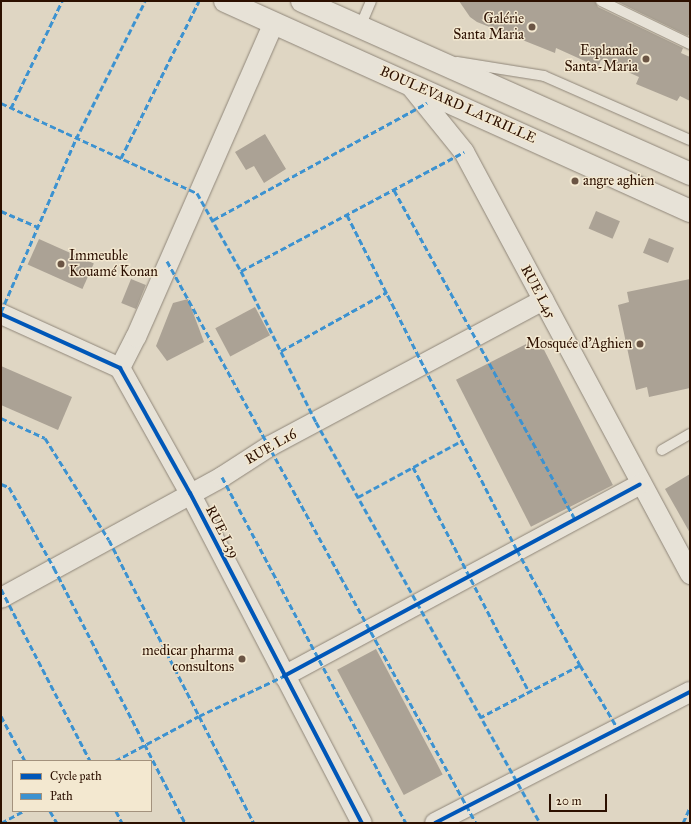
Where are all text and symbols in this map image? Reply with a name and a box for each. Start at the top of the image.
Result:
place label: Galérie Santa Maria [453,11,524,44]
marker: Galérie Santa Maria [527,22,537,32]
place label: Esplanade Santa-Maria [565,43,638,76]
marker: Esplanade Santa-Maria [641,54,651,64]
street label: BOULEVARD LATRILLE [377,63,539,147]
place label: angre aghien [583,173,654,189]
marker: angre aghien [570,176,580,186]
place label: Immeuble Kouamé Konan [69,248,158,280]
marker: Immeuble Kouamé Konan [56,259,66,269]
street label: RUE L45 [517,262,559,322]
place label: Mosquée d'Aghien [526,336,632,352]
marker: Mosquée d'Aghien [635,339,645,349]
street label: RUE L16 [242,426,300,468]
street label: RUE L39 [202,503,242,561]
place label: medicar pharma consultons [142,643,234,676]
marker: medicar pharma consultons [237,654,247,664]
legend [12,760,152,812]
text: Cycle path [50,769,102,783]
scale bar [551,786,609,812]
text: Path [50,789,73,803]
text: 20 m [556,794,582,808]

